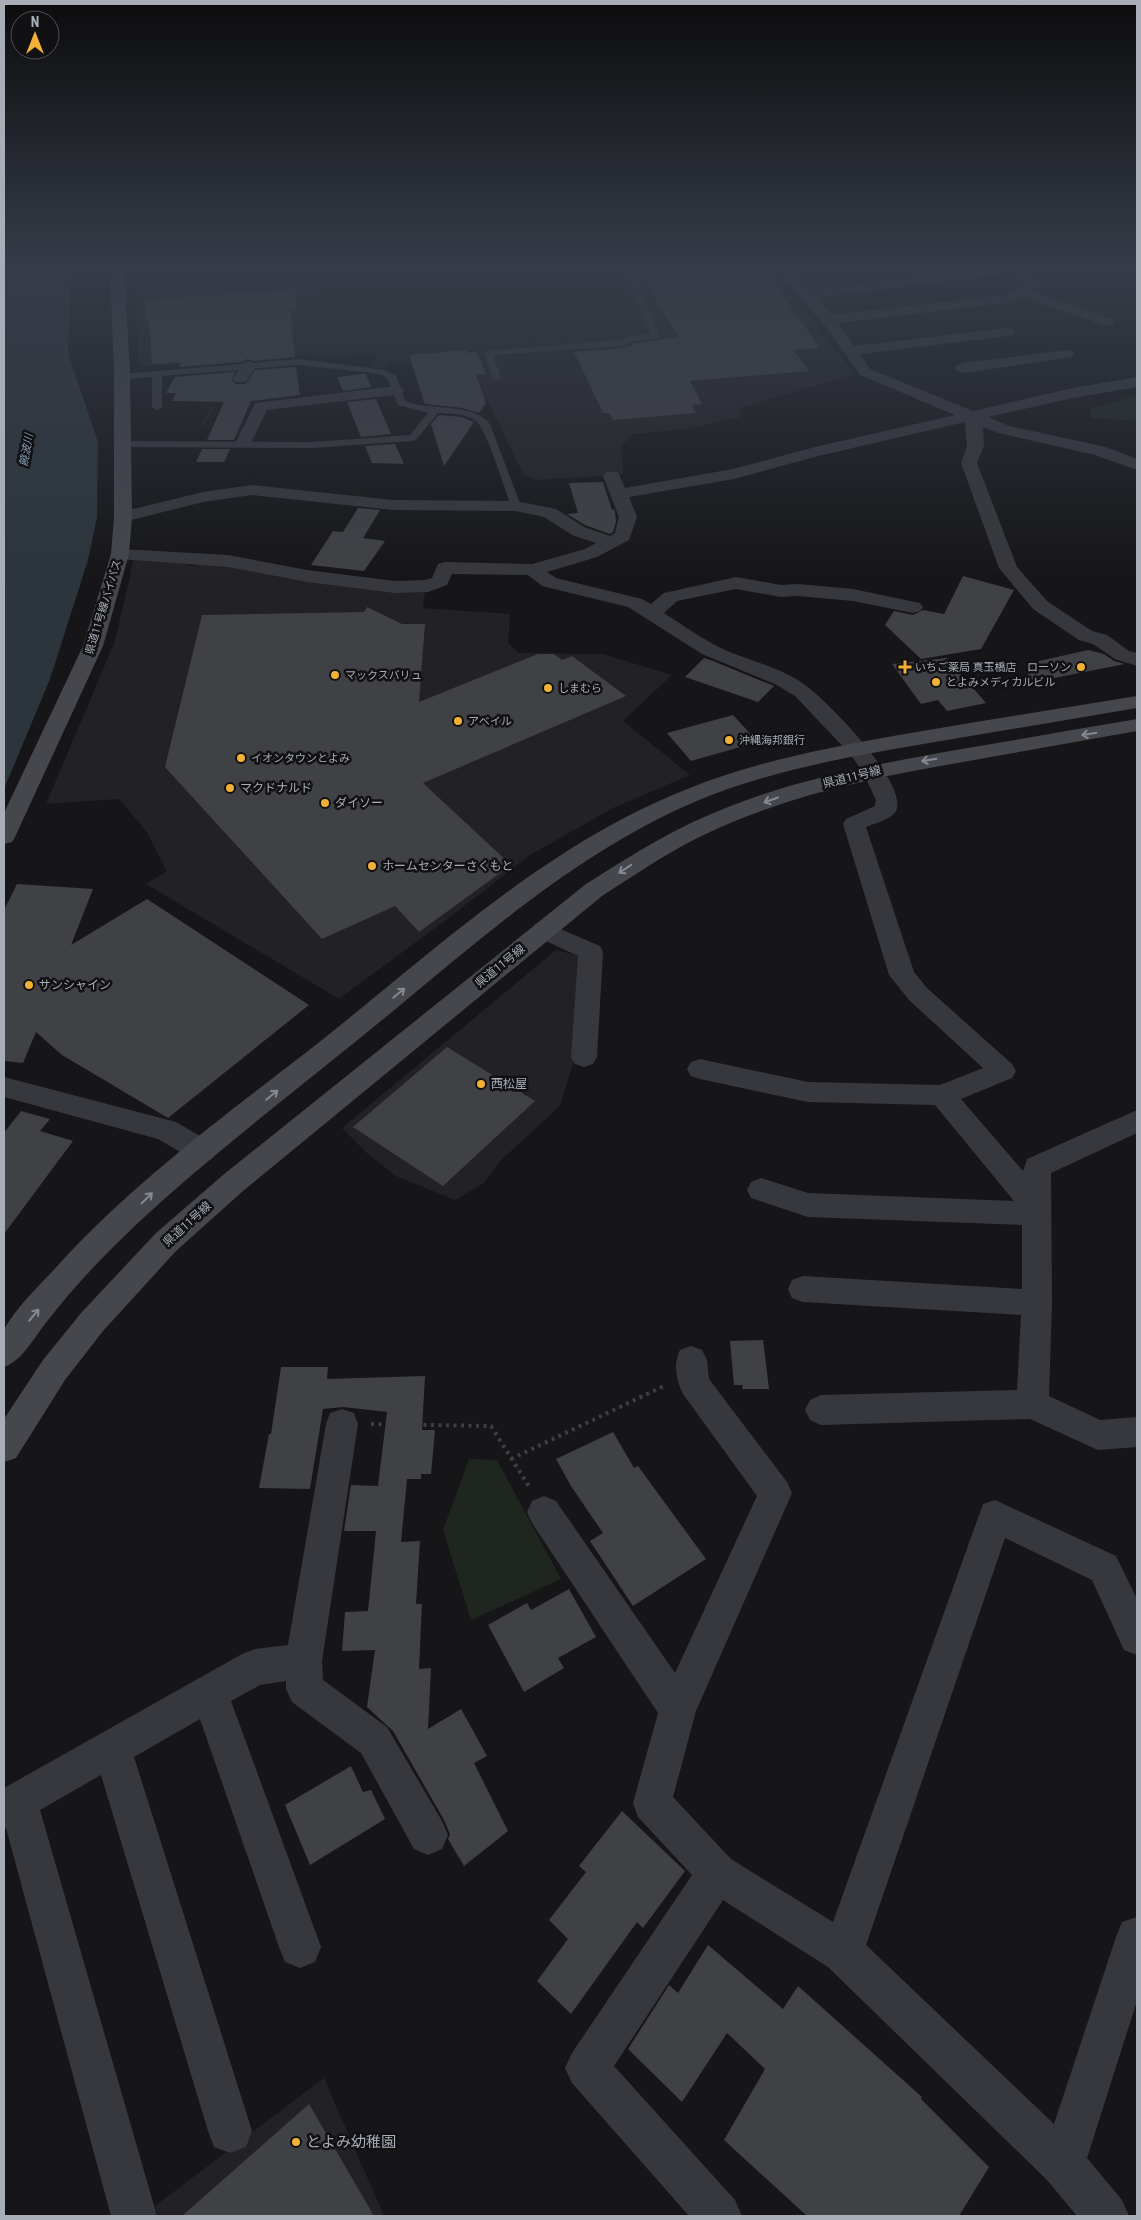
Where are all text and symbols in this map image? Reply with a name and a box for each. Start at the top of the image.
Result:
north arrow [10,10,60,60]
text: N [31,14,39,30]
water label: 饒波川 [17,432,36,467]
street label: 県道11号線バイパス [83,558,124,656]
marker: いちご薬局 真玉橋店 [899,661,911,673]
place label: いちご薬局 真玉橋店 [915,661,1017,674]
place label: ローソン [1027,661,1071,674]
marker: ローソン [1075,661,1087,673]
marker: マックスバリュ [329,669,341,681]
place label: マックスバリュ [345,669,422,682]
marker: とよみメディカルビル [930,676,942,688]
place label: とよみメディカルビル [946,676,1055,689]
marker: しまむら [542,682,554,694]
place label: しまむら [558,682,602,695]
marker: アベイル [452,715,464,727]
place label: アベイル [468,715,512,728]
one-way arrow [1082,730,1098,739]
marker: 沖縄海邦銀行 [723,734,735,746]
place label: 沖縄海邦銀行 [739,734,805,747]
marker: イオンタウンとよみ [235,752,247,764]
place label: イオンタウンとよみ [251,752,350,765]
one-way arrow [921,756,937,766]
street label: 県道11号線 [821,763,883,791]
place label: マクドナルド [240,781,312,795]
marker: マクドナルド [224,782,236,794]
place label: ダイソー [335,796,383,810]
one-way arrow [764,796,780,805]
marker: ダイソー [319,797,331,809]
place label: ホームセンターさくもと [382,859,513,873]
marker: ホームセンターさくもと [366,860,378,872]
one-way arrow [618,864,632,874]
street label: 県道11号線 [472,942,528,990]
place label: サンシャイン [39,978,111,992]
marker: サンシャイン [23,979,35,991]
one-way arrow [392,988,405,999]
place label: 西松屋 [491,1077,527,1091]
marker: 西松屋 [475,1078,487,1090]
one-way arrow [265,1089,278,1100]
one-way arrow [140,1192,153,1204]
street label: 県道11号線 [160,1199,214,1249]
one-way arrow [28,1309,39,1322]
place label: とよみ幼稚園 [306,2133,396,2151]
marker: とよみ幼稚園 [290,2136,302,2148]

